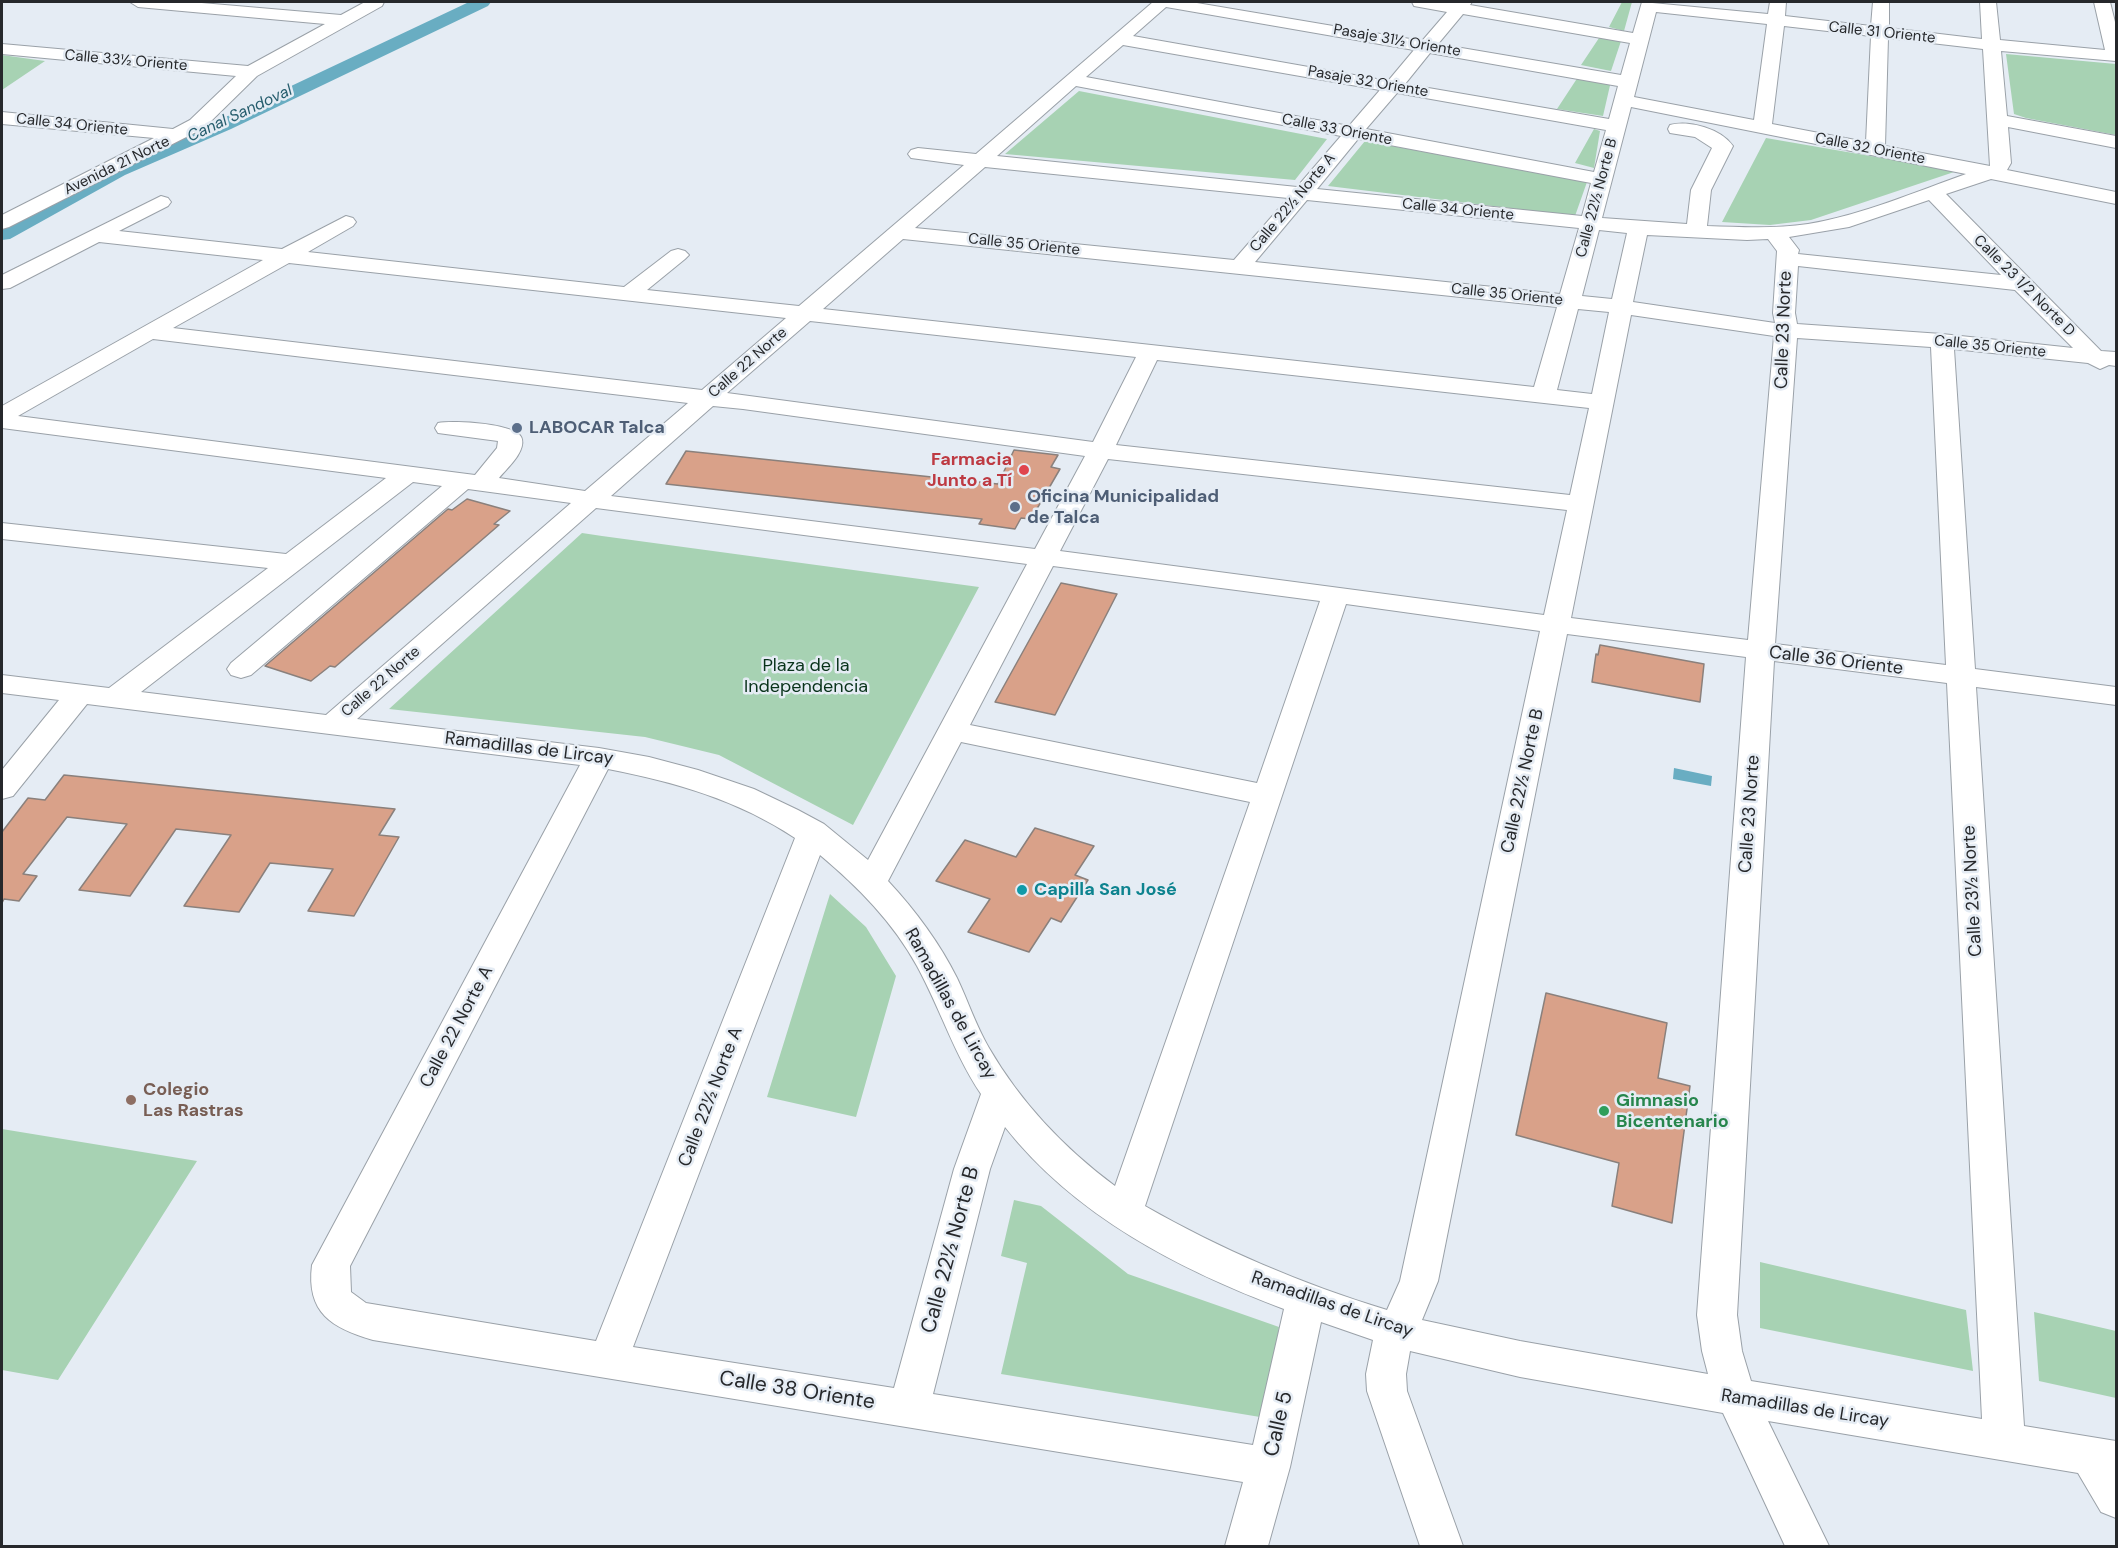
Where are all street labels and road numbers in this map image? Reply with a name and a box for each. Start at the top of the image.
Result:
street label: Calle 31 Oriente [1828,18,1936,48]
street label: Pasaje 31½ Oriente [1332,21,1462,61]
street label: Calle 33½ Oriente [64,47,188,75]
street label: Pasaje 32 Oriente [1306,63,1430,101]
street label: Calle 34 Oriente [15,110,129,140]
street label: Calle 33 Oriente [1280,110,1394,150]
street label: Calle 32 Oriente [1813,130,1927,168]
street label: Avenida 21 Norte [61,133,173,199]
street label: Calle 22½ Norte B [1572,136,1622,260]
street label: Calle 22½ Norte A [1246,150,1340,256]
street label: Calle 34 Oriente [1401,195,1515,225]
street label: Calle 35 Oriente [967,230,1081,260]
street label: Calle 23 1/2 Norte D [1970,232,2078,340]
street label: Calle 23 Norte [1771,270,1797,390]
street label: Calle 35 Oriente [1450,280,1564,310]
street label: Calle 22 Norte [705,324,791,402]
street label: Calle 35 Oriente [1933,332,2047,362]
street label: Calle 36 Oriente [1768,642,1904,680]
street label: Calle 22 Norte [338,643,424,721]
street label: Calle 22½ Norte B [1497,707,1549,855]
street label: Ramadillas de Lircay [444,728,614,770]
street label: Calle 23 Norte [1735,754,1765,874]
street label: Calle 23½ Norte [1959,825,1987,957]
street label: Ramadillas de Lircay [899,925,1001,1083]
street label: Calle 22 Norte A [416,962,498,1092]
street label: Calle 22½ Norte A [674,1024,748,1170]
street label: Calle 22½ Norte B [917,1164,985,1336]
street label: Ramadillas de Lircay [1248,1267,1416,1343]
street label: Calle 38 Oriente [717,1366,877,1416]
street label: Ramadillas de Lircay [1720,1385,1890,1433]
street label: Calle 5 [1259,1389,1299,1459]

